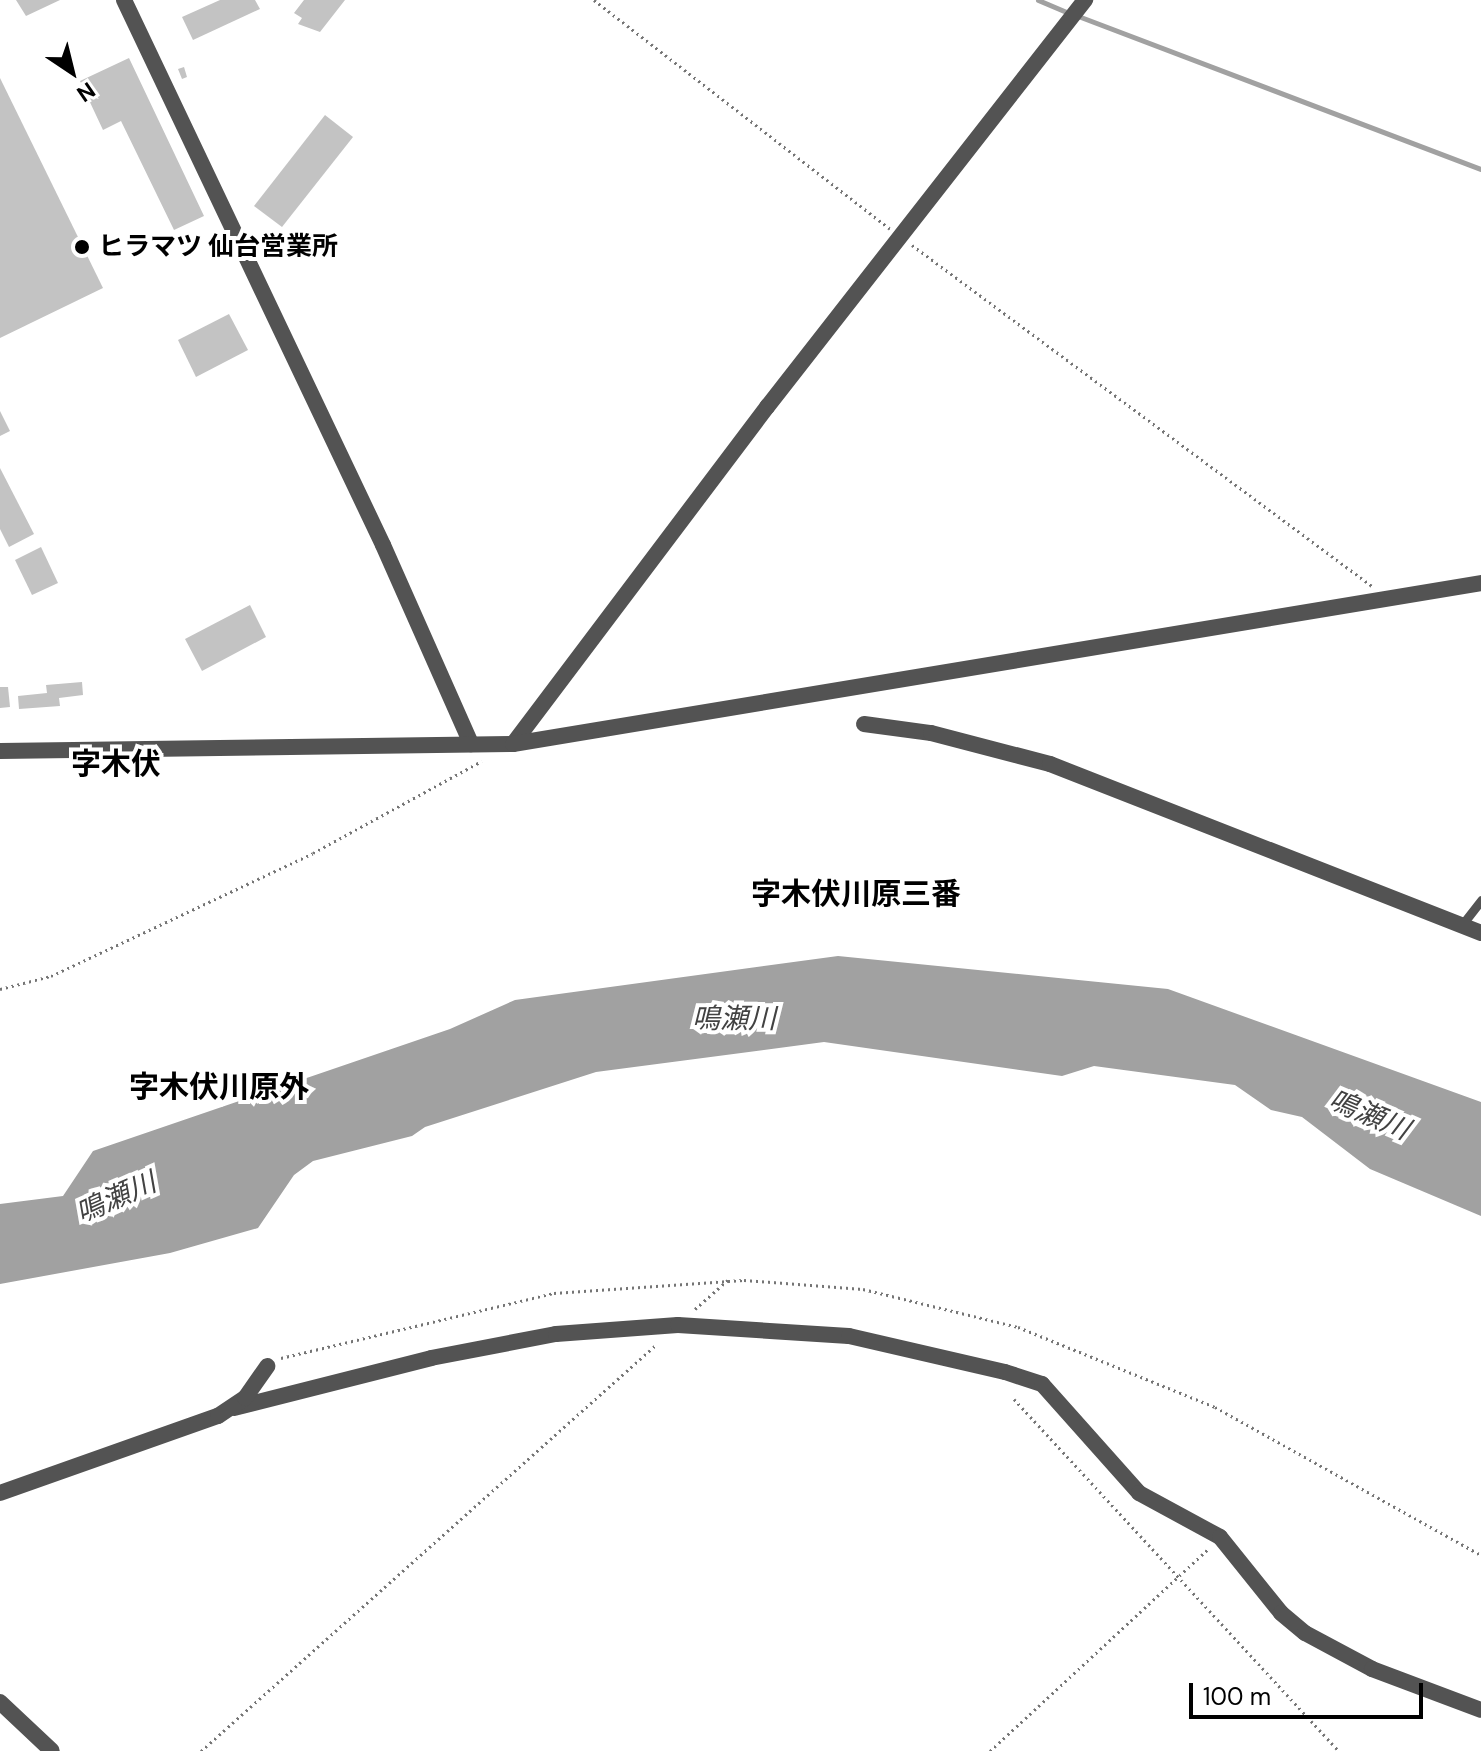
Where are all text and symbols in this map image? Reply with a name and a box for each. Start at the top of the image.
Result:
north arrow [32,32,112,112]
text: N [71,76,101,109]
place label: ヒラマツ 仙台営業所 [98,231,338,263]
marker: ヒラマツ 仙台営業所 [73,238,91,256]
district label: 字木伏 [71,746,161,782]
district label: 字木伏川原三番 [751,876,961,912]
water label: 鳴瀬川 [692,1002,776,1036]
district label: 字木伏川原外 [129,1069,309,1105]
water label: 鳴瀬川 [1324,1083,1414,1147]
water label: 鳴瀬川 [71,1166,161,1230]
scale bar [1193,1667,1427,1717]
text: 100 m [1203,1681,1271,1712]

